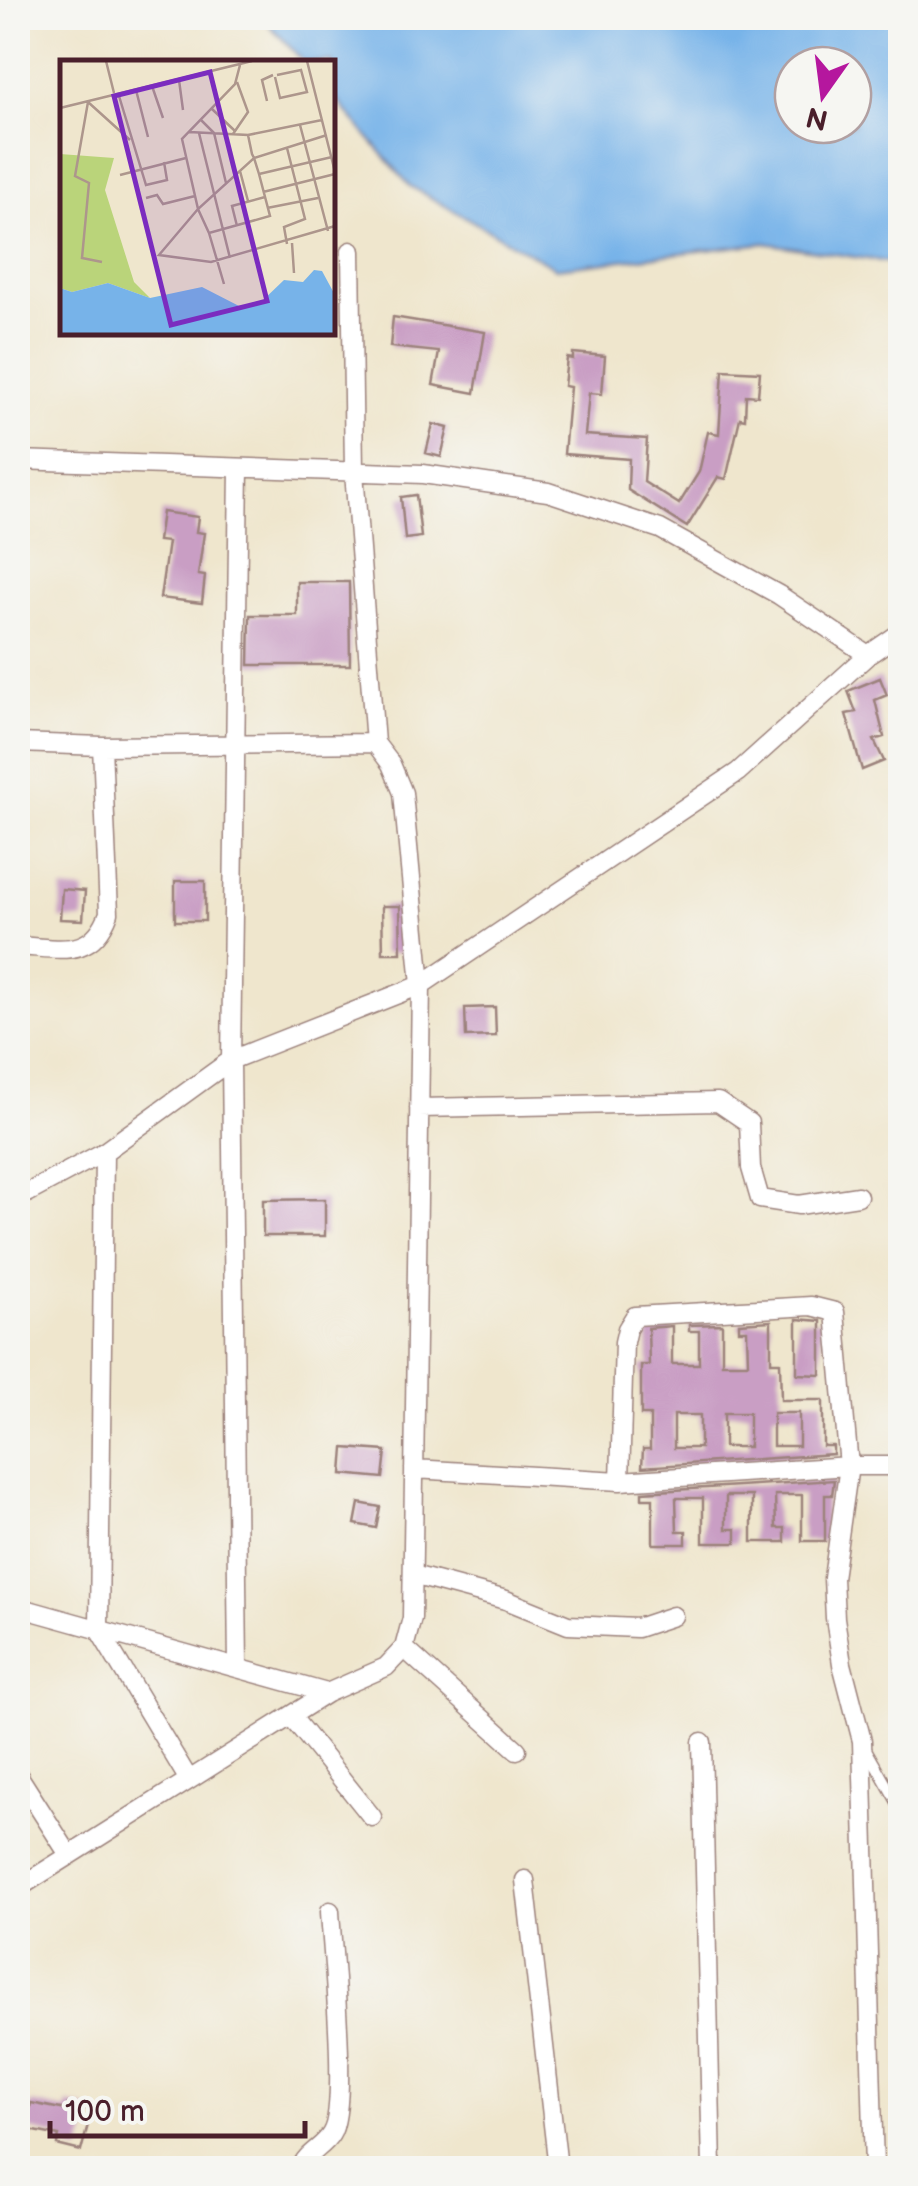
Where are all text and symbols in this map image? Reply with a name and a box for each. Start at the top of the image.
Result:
north arrow [773,45,873,145]
inset map [60,60,335,335]
text: N [803,99,832,136]
scale bar [50,2076,305,2138]
text: 100 m [65,2094,145,2130]

